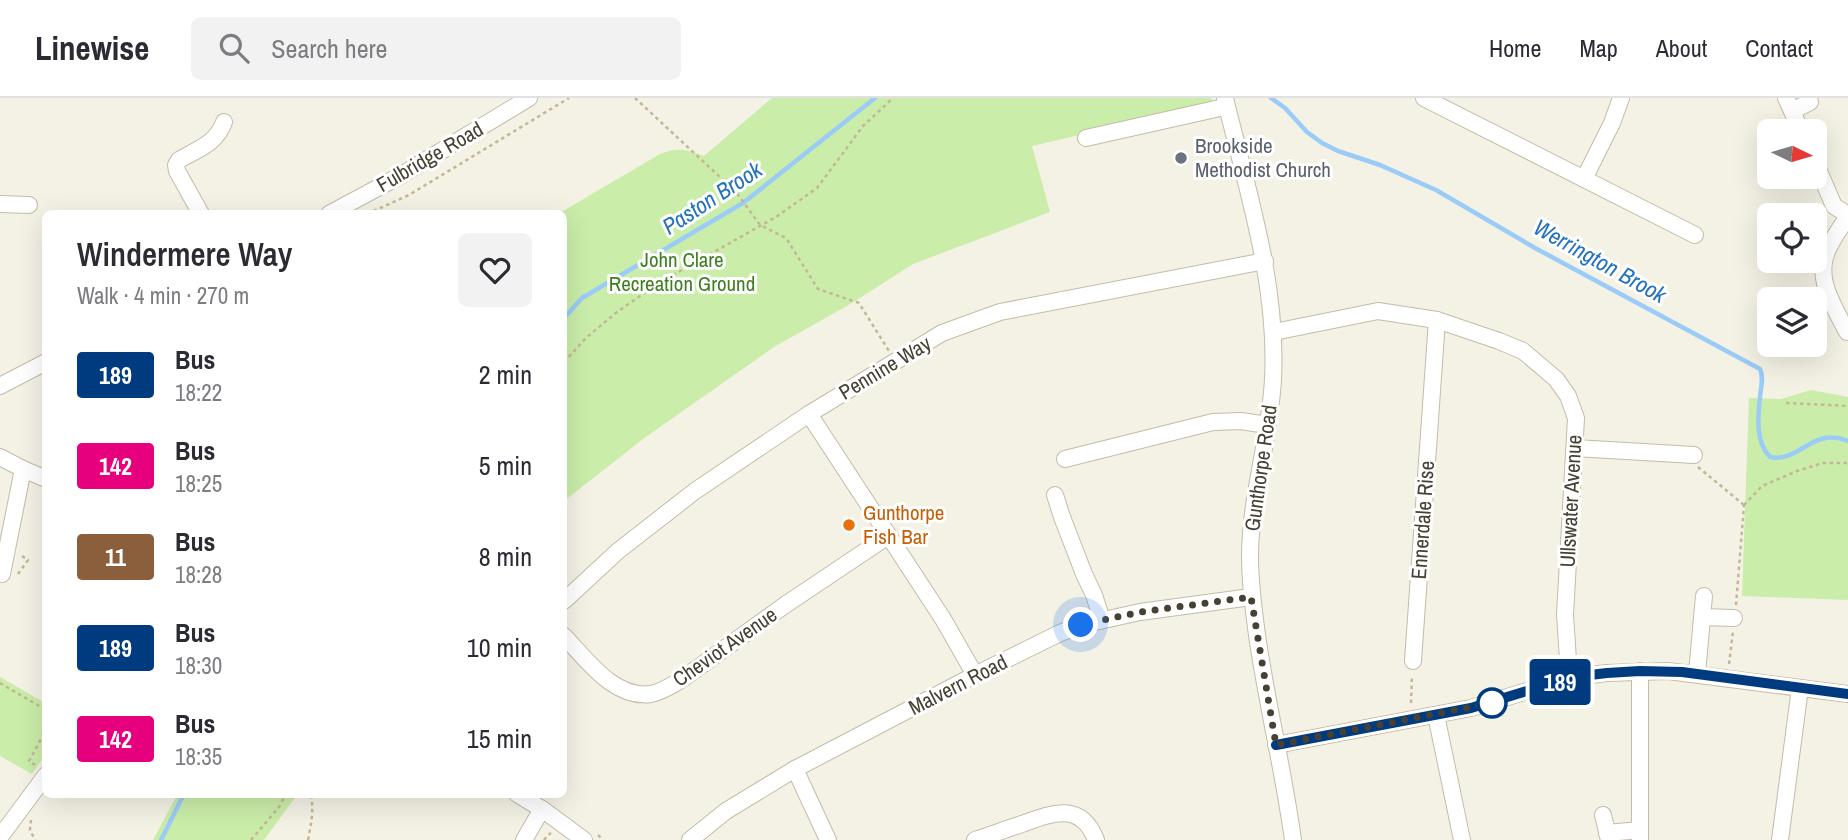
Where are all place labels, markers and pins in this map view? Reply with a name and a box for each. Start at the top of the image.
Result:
place label: Brookside Methodist Church [1195,131,1331,184]
marker: Brookside Methodist Church [1173,150,1189,166]
place label: Gunthorpe Fish Bar [863,498,944,551]
marker: Gunthorpe Fish Bar [841,517,857,533]
unlabelled marker [1477,688,1507,718]

